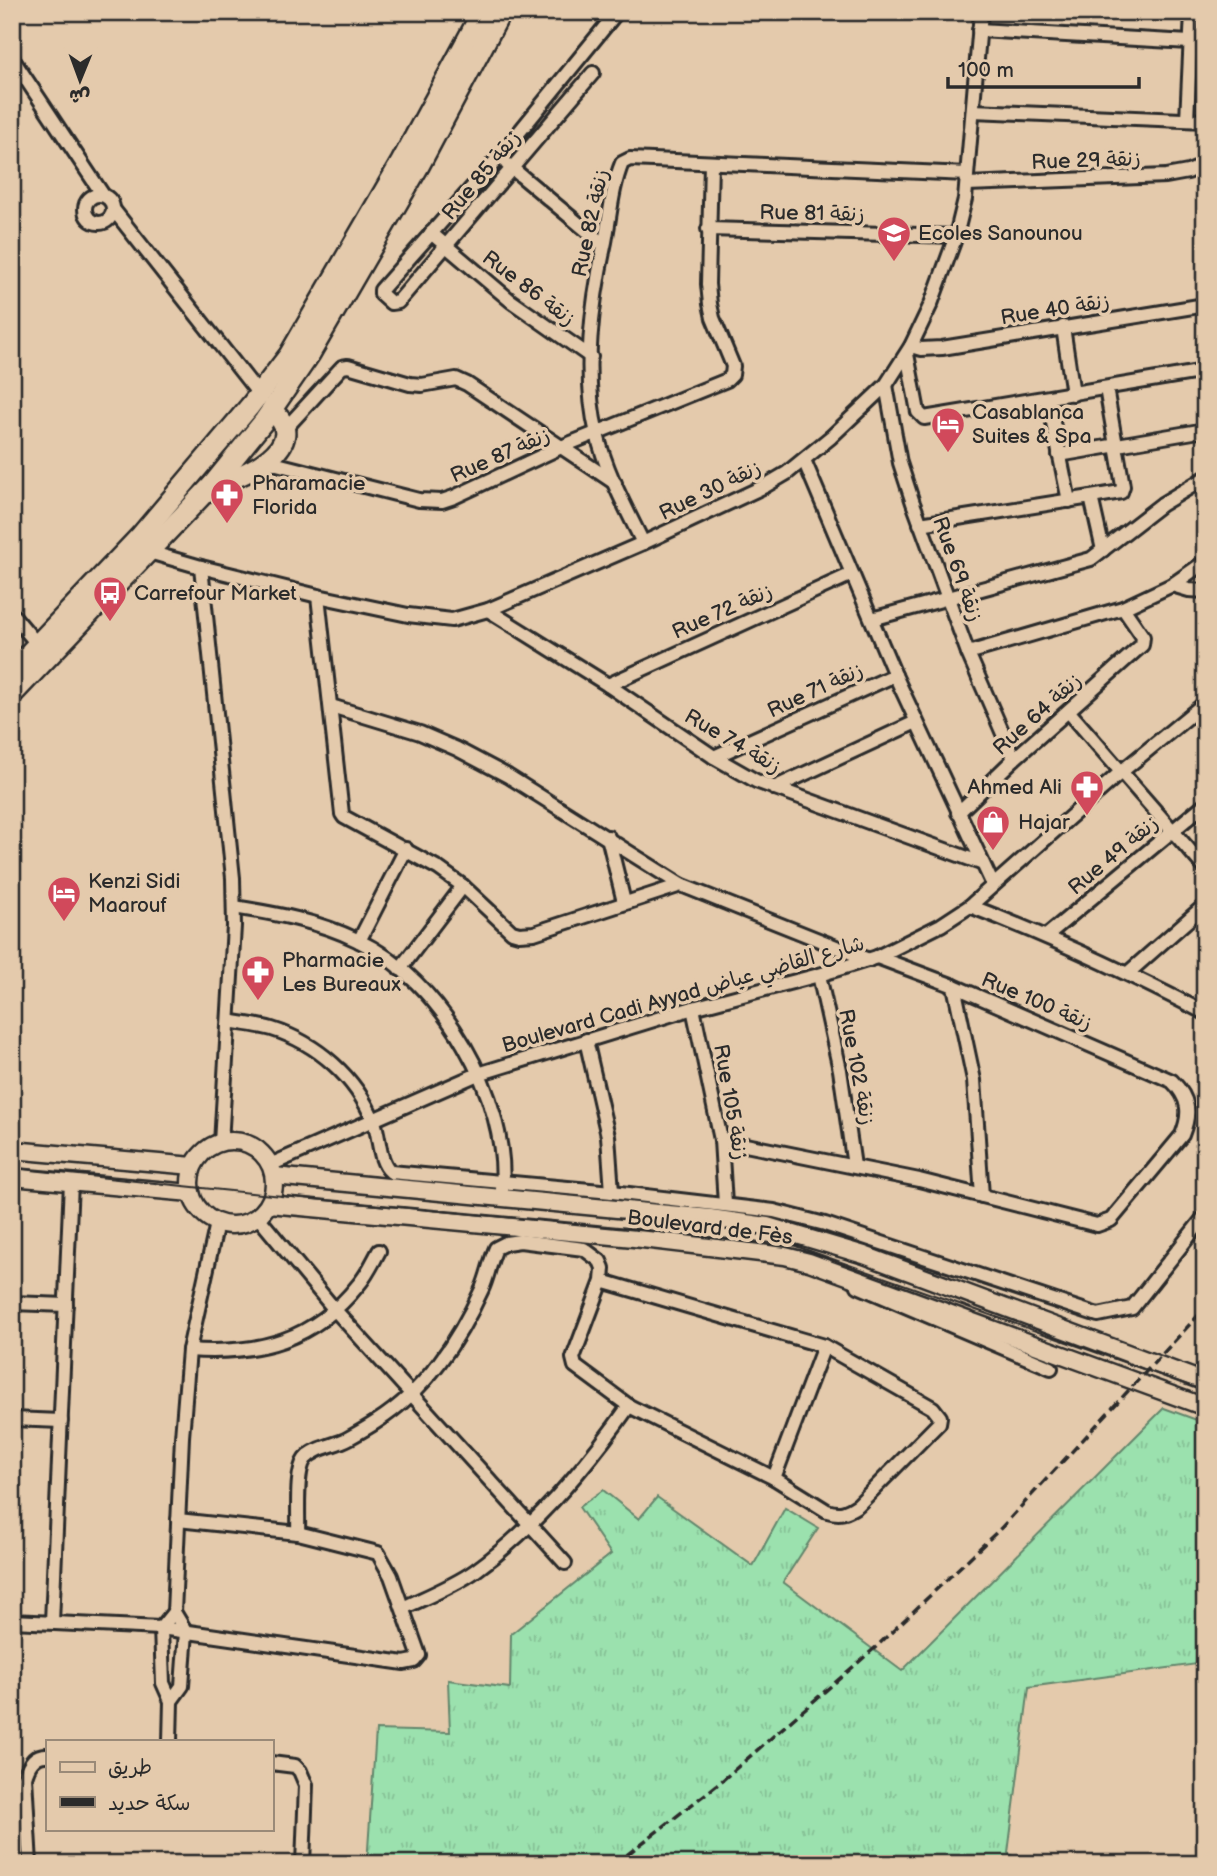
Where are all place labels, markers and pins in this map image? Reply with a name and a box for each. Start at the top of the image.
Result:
school or university icon: Ecoles Sanounou [875,214,913,263]
place label: Ecoles Sanounou [918,221,1083,246]
place label: Casablanca Suites & Spa [972,400,1092,449]
hotel icon: Casablanca Suites & Spa [929,405,967,454]
place label: Pharamacie Florida [252,471,366,520]
pharmacy icon: Pharamacie Florida [208,476,246,525]
bus stop icon: Carrefour Market [91,574,129,623]
place label: Carrefour Market [134,581,297,606]
pharmacy icon: Ahmed Ali [1068,768,1106,817]
place label: Ahmed Ali [968,775,1062,800]
shop icon: Hajar [974,803,1012,852]
place label: Hajar [1018,810,1070,835]
place label: Kenzi Sidi Maarouf [88,869,180,918]
hotel icon: Kenzi Sidi Maarouf [45,874,83,923]
place label: Pharmacie Les Bureaux [282,948,401,997]
pharmacy icon: Pharmacie Les Bureaux [239,953,277,1002]

